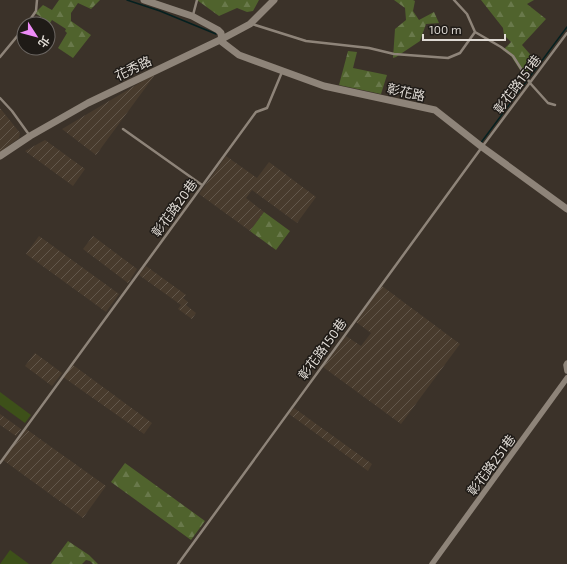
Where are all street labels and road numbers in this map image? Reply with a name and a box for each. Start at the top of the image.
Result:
street label: 花秀路 [112,52,154,84]
street label: 彰花路151巷 [490,52,544,116]
street label: 彰花路 [385,80,427,104]
street label: 彰花路20巷 [148,176,200,240]
street label: 彰花路150巷 [294,315,350,383]
street label: 彰花路251巷 [464,431,518,499]

